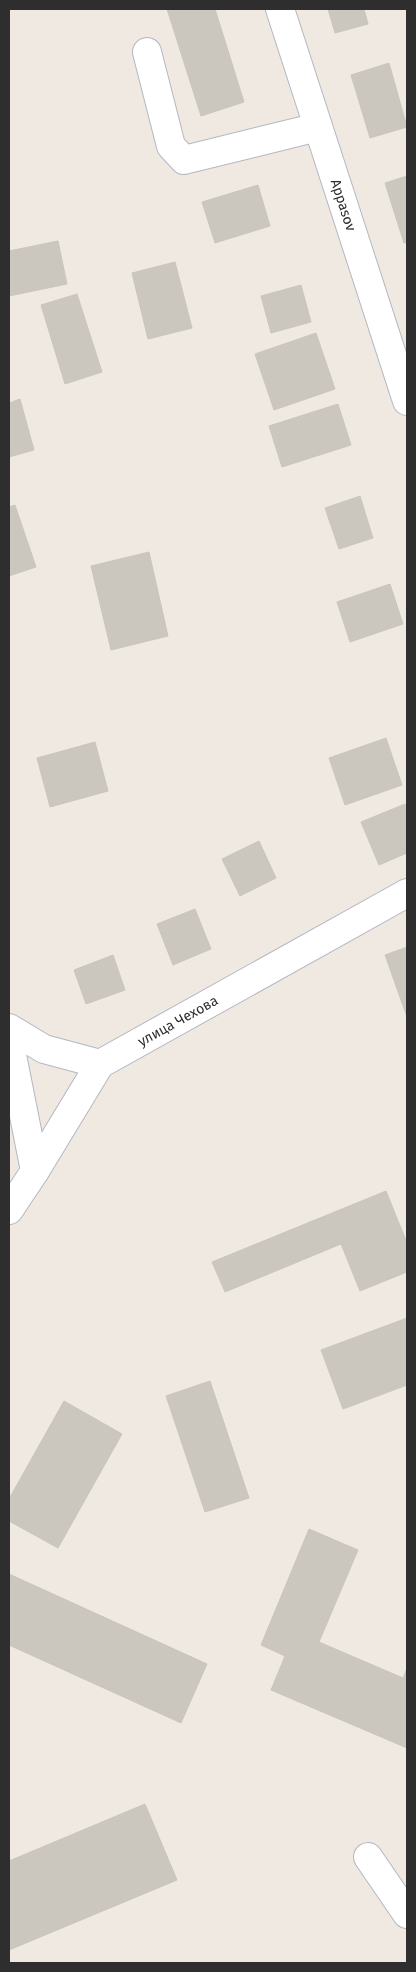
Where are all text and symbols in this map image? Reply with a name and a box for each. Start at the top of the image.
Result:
street label: Appasov [327,177,359,233]
street label: улица Чехова [135,992,221,1050]

